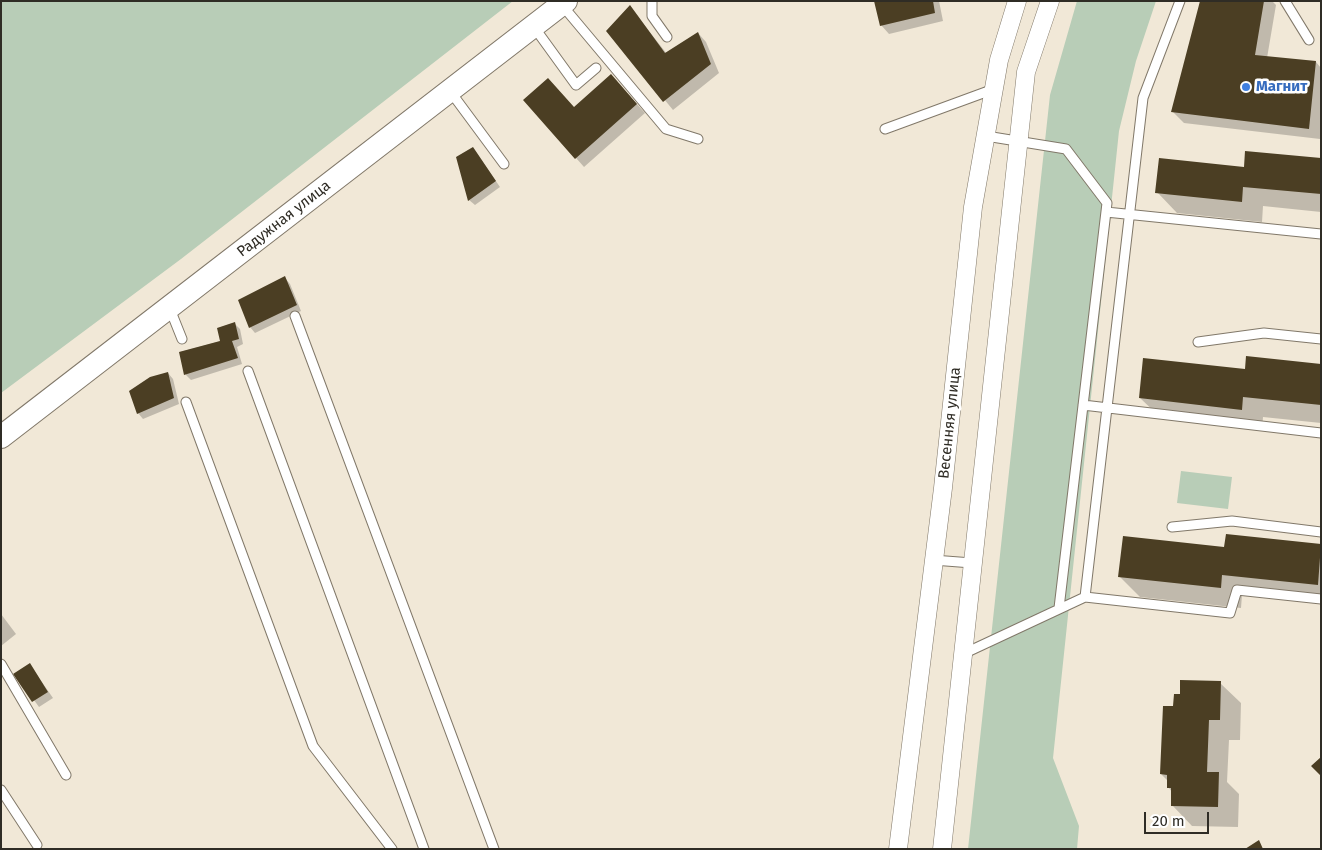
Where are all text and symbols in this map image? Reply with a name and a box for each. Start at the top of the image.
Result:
place label: Магнит [1256,78,1307,96]
marker: Магнит [1240,81,1252,93]
street label: Радужная улица [234,177,334,261]
street label: Весенняя улица [935,366,965,480]
scale bar [1147,802,1212,834]
text: 20 m [1152,812,1185,830]

